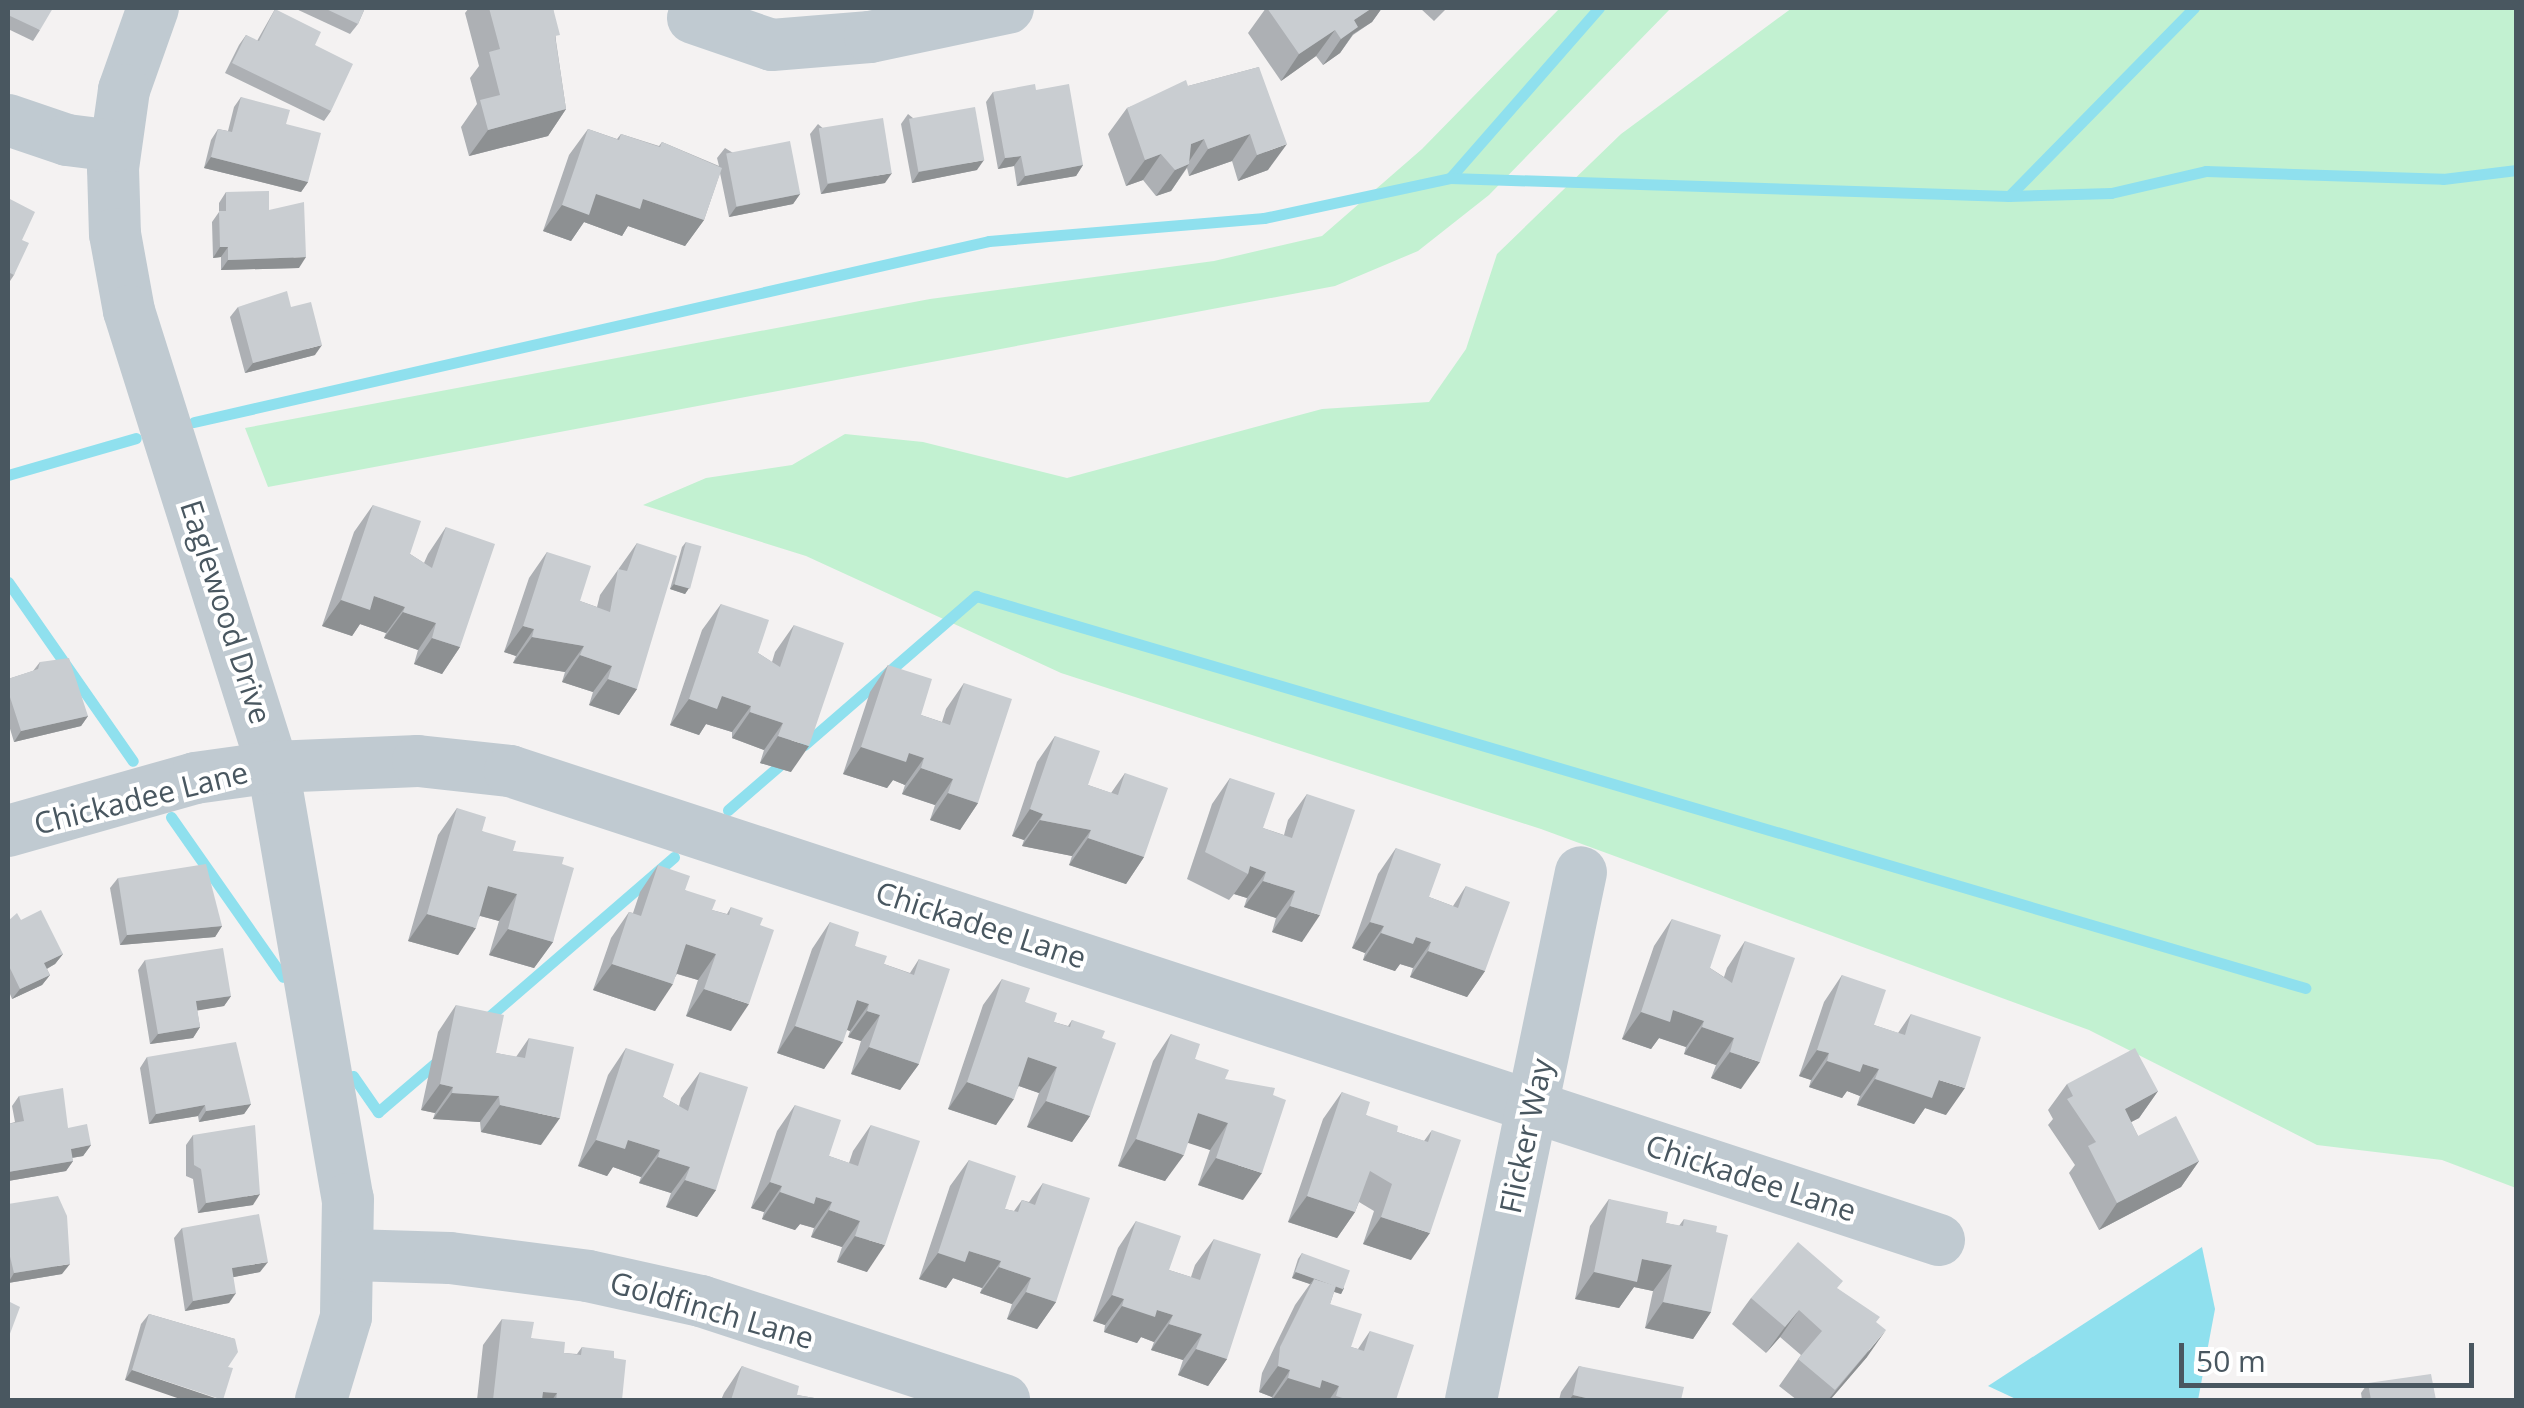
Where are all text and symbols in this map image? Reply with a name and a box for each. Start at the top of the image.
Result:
street label: Eaglewood Drive [173,496,279,728]
street label: Chickadee Lane [30,754,252,842]
street label: Chickadee Lane [871,874,1091,976]
street label: Flicker Way [1492,1055,1560,1217]
street label: Chickadee Lane [1641,1127,1861,1229]
street label: Goldfinch Lane [606,1264,818,1356]
scale bar [2184,1323,2479,1385]
text: 50 m [2196,1340,2266,1381]

